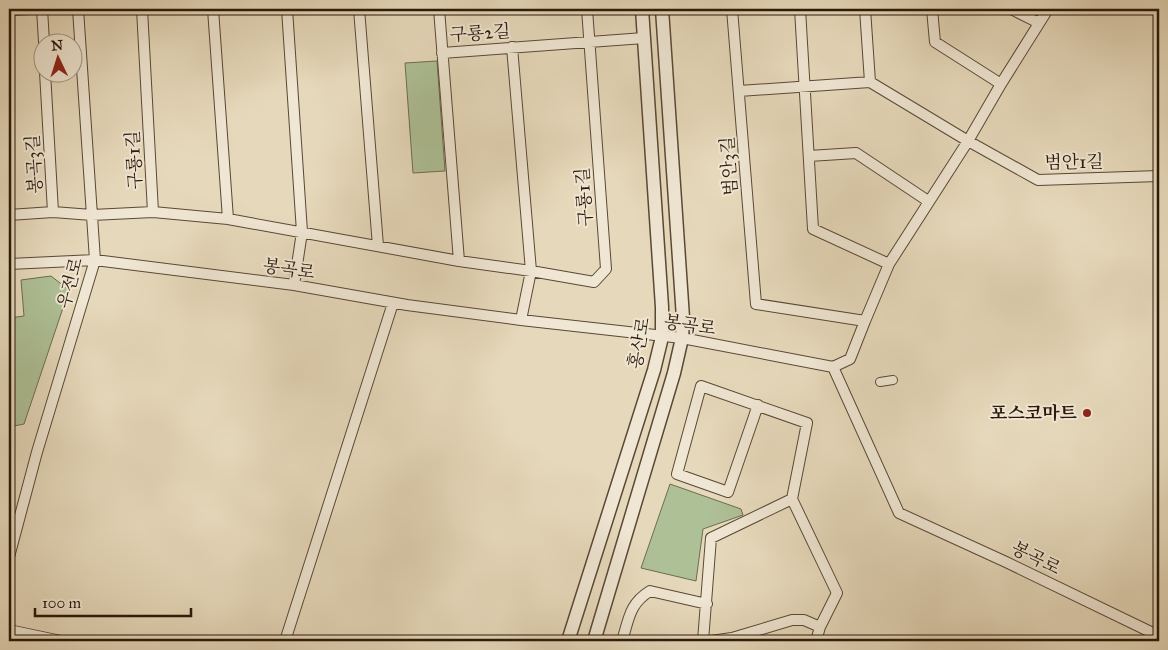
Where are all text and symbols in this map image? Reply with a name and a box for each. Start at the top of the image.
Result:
street label: 구룡2길 [449,20,511,46]
north arrow [32,32,82,82]
text: N [51,37,64,54]
street label: 구룡1길 [121,130,147,190]
street label: 봉곡3길 [21,134,47,194]
street label: 범안3길 [716,136,742,196]
street label: 범안1길 [1044,150,1104,174]
street label: 구룡1길 [571,167,597,227]
street label: 봉곡로 [262,254,316,284]
street label: 우전로 [53,255,87,311]
street label: 봉곡로 [663,310,717,340]
street label: 홍산로 [624,315,654,371]
place label: 포스코마트 [990,402,1078,424]
marker: 포스코마트 [1081,407,1093,419]
street label: 봉곡로 [1008,537,1064,579]
scale bar [35,585,191,617]
text: 100 m [42,594,82,612]

